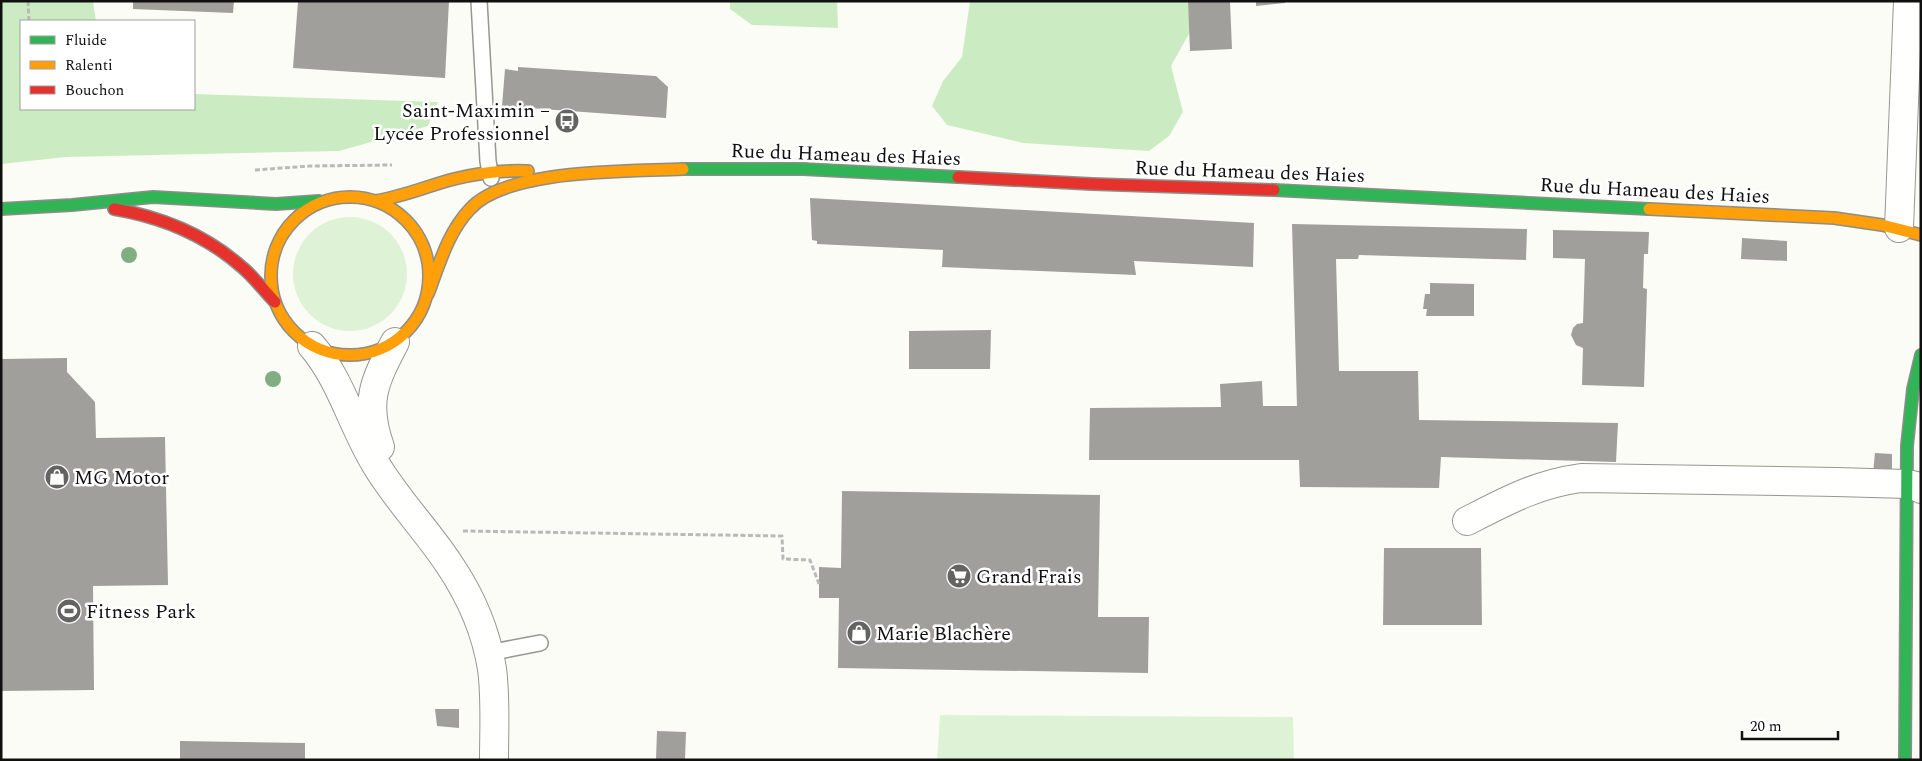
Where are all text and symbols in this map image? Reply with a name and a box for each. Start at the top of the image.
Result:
legend [20,20,195,110]
text: Fluide [65,29,107,52]
text: Ralenti [65,54,113,77]
text: Bouchon [65,79,125,102]
place label: Saint-Maximin – Lycée Professionnel [373,96,550,149]
bus stop icon: Saint-Maximin – Lycée Professionnel [554,108,580,134]
street label: Rue du Hameau des Haies [730,136,962,174]
street label: Rue du Hameau des Haies [1134,153,1366,191]
street label: Rue du Hameau des Haies [1539,170,1771,212]
place label: MG Motor [74,463,169,493]
shop icon: MG Motor [44,464,70,490]
place label: Grand Frais [976,562,1082,592]
supermarket icon: Grand Frais [946,563,972,589]
place label: Fitness Park [86,597,196,627]
sports icon: Fitness Park [56,598,82,624]
place label: Marie Blachère [876,619,1011,649]
shop icon: Marie Blachère [846,620,872,646]
scale bar [1742,708,1838,740]
text: 20 m [1750,715,1782,738]

